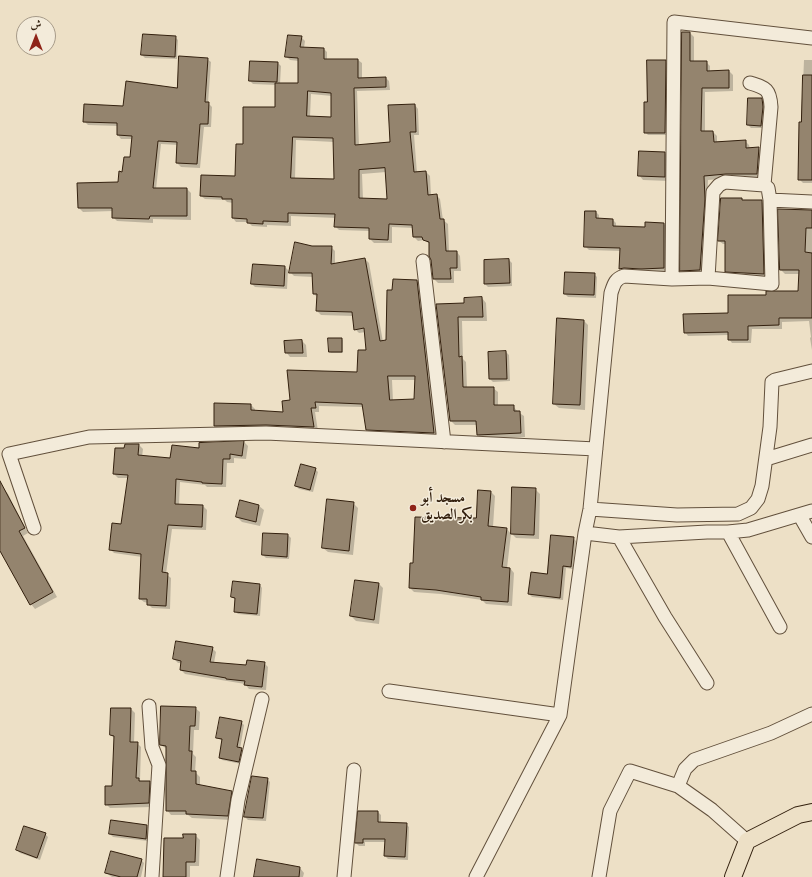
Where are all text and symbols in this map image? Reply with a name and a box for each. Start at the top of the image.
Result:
north arrow [16,16,56,56]
text: ش [31,18,41,32]
place label: مسجد أبو بكر الصديق [421,490,473,525]
marker: مسجد أبو بكر الصديق [408,503,418,513]

